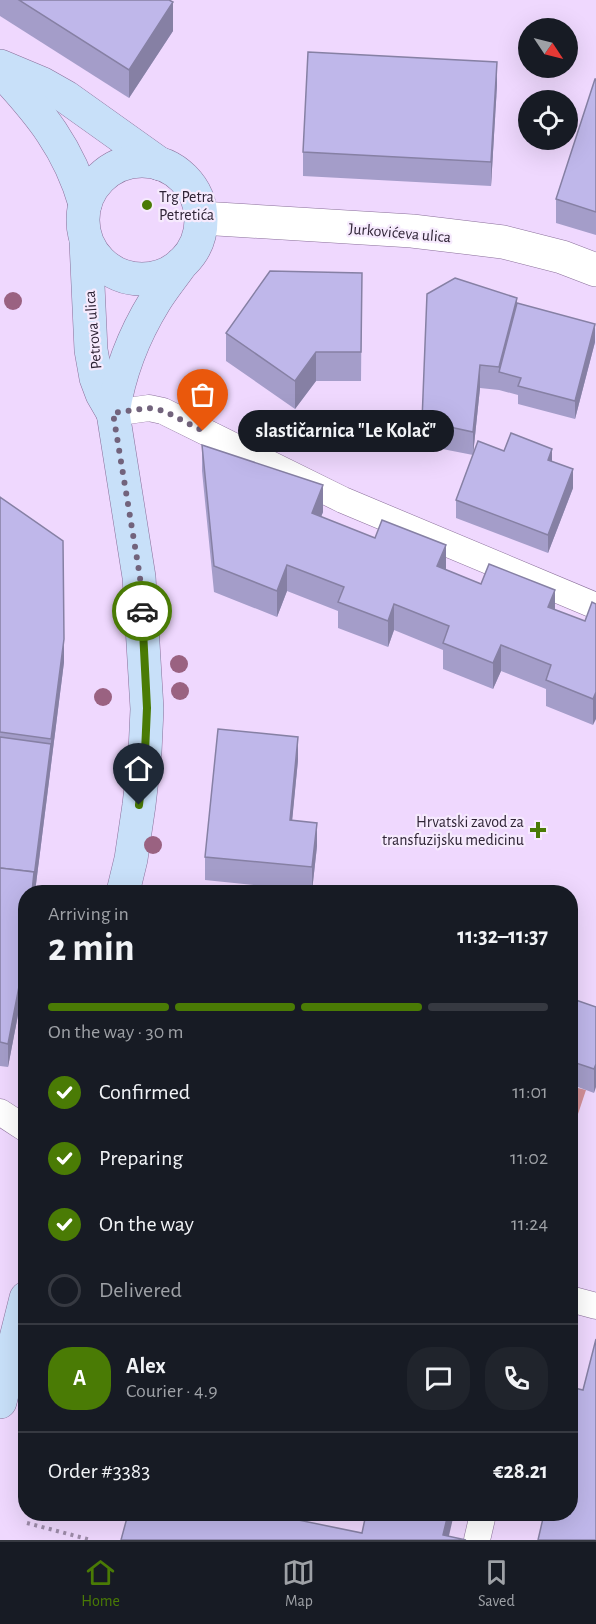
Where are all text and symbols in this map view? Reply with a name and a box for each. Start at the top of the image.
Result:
north arrow [518,18,578,78]
map controls [518,18,578,150]
button: locate [518,90,578,150]
place label: Trg Petra Petretića [159,189,214,223]
marker: Trg Petra Petretića [140,198,154,212]
street label: Jurkovićeva ulica [348,221,452,245]
street label: Petrova ulica [82,290,104,370]
pin [177,369,228,431]
icon: bag [186,378,219,411]
callout: slastičarnica "Le Kolač" [239,410,455,452]
text: slastičarnica "Le Kolač" [256,421,436,441]
courier [112,581,172,641]
icon: car [126,595,159,628]
pin [113,743,164,805]
icon: home [122,752,155,785]
place label: Hrvatski zavod za transfuzijsku medicinu [382,814,524,849]
marker: Hrvatski zavod za transfuzijsku medicinu [529,821,547,839]
text: Arriving in [48,904,129,924]
text: 11:32–11:37 [457,925,548,947]
text: 2 min [48,929,135,968]
text: On the way · 30 m [48,1022,184,1042]
icon: check [48,1076,81,1109]
text: Confirmed [99,1081,190,1103]
text: 11:01 [512,1082,548,1102]
icon: check [48,1142,81,1175]
text: Preparing [99,1147,183,1169]
text: 11:02 [510,1148,548,1168]
icon: check [48,1208,81,1241]
text: On the way [99,1213,194,1235]
text: 11:24 [511,1214,548,1234]
text: Delivered [99,1279,182,1301]
button: chat [407,1347,470,1410]
button: phone [485,1347,548,1410]
text: Alex [126,1355,166,1377]
text: A [73,1367,86,1389]
text: Courier · 4.9 [126,1381,218,1401]
text: Order #3383 [48,1460,150,1482]
text: €28.21 [493,1460,548,1482]
tab: Home [81,1556,120,1611]
tab: Map [282,1556,315,1611]
tab: Saved [478,1556,515,1611]

